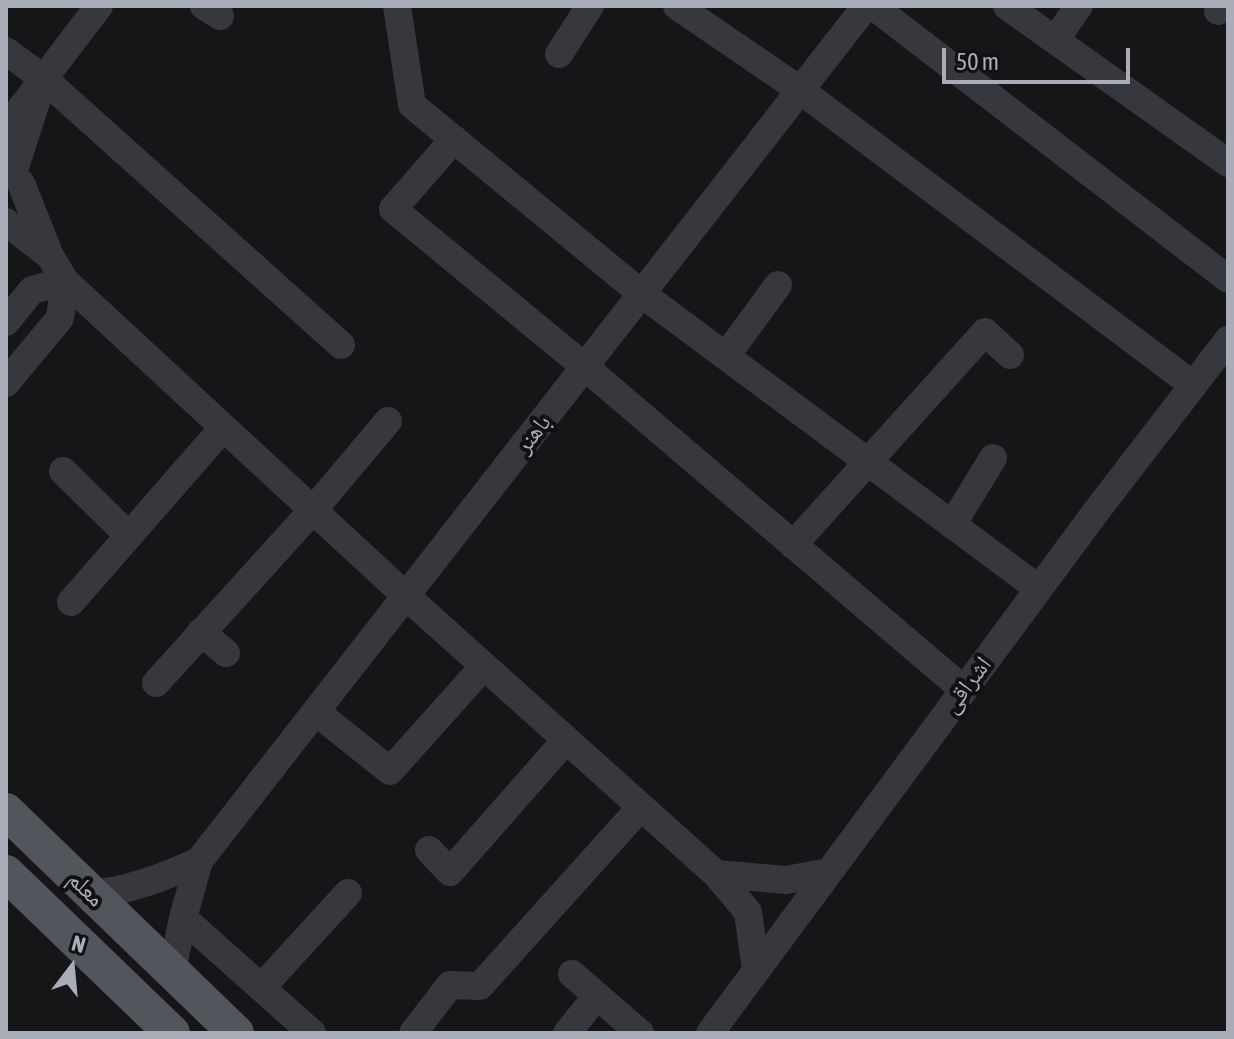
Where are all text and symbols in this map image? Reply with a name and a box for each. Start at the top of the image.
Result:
scale bar [946,32,1134,82]
text: 50 m [956,48,999,75]
street label: باهنر [509,409,557,459]
street label: اشراقی [936,651,998,719]
street label: معلم [62,865,110,913]
north arrow [32,927,112,1007]
text: N [69,930,88,958]

